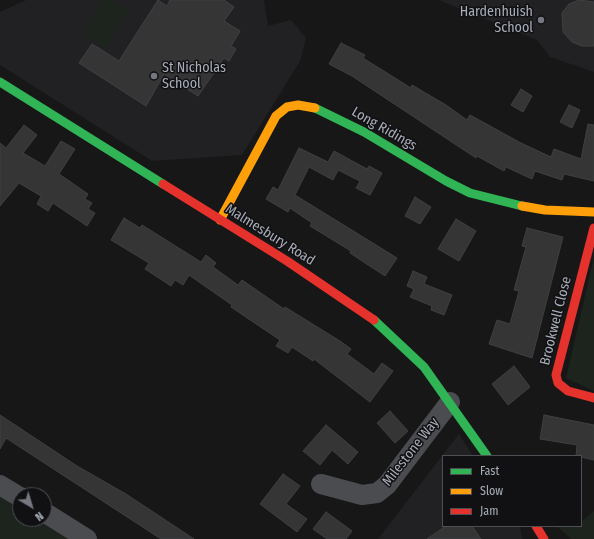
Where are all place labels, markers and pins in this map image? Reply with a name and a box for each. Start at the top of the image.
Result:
place label: Hardenhuish School [460,4,533,36]
marker: Hardenhuish School [536,15,546,25]
place label: St Nicholas School [162,60,226,92]
marker: St Nicholas School [149,71,159,81]

